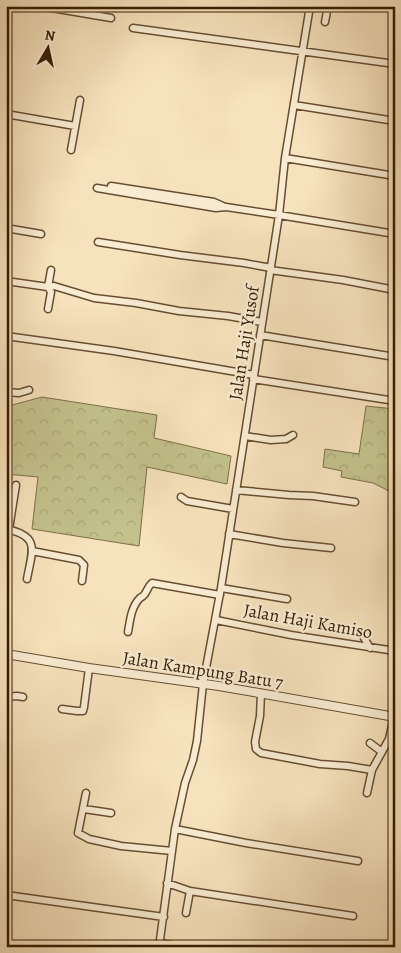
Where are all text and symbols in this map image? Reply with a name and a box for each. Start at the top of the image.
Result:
north arrow [22,22,72,72]
text: N [43,25,56,46]
street label: Jalan Haji Yusof [223,281,265,402]
street label: Jalan Haji Kamiso [242,598,374,644]
street label: Jalan Kampung Batu 7 [121,645,285,695]

